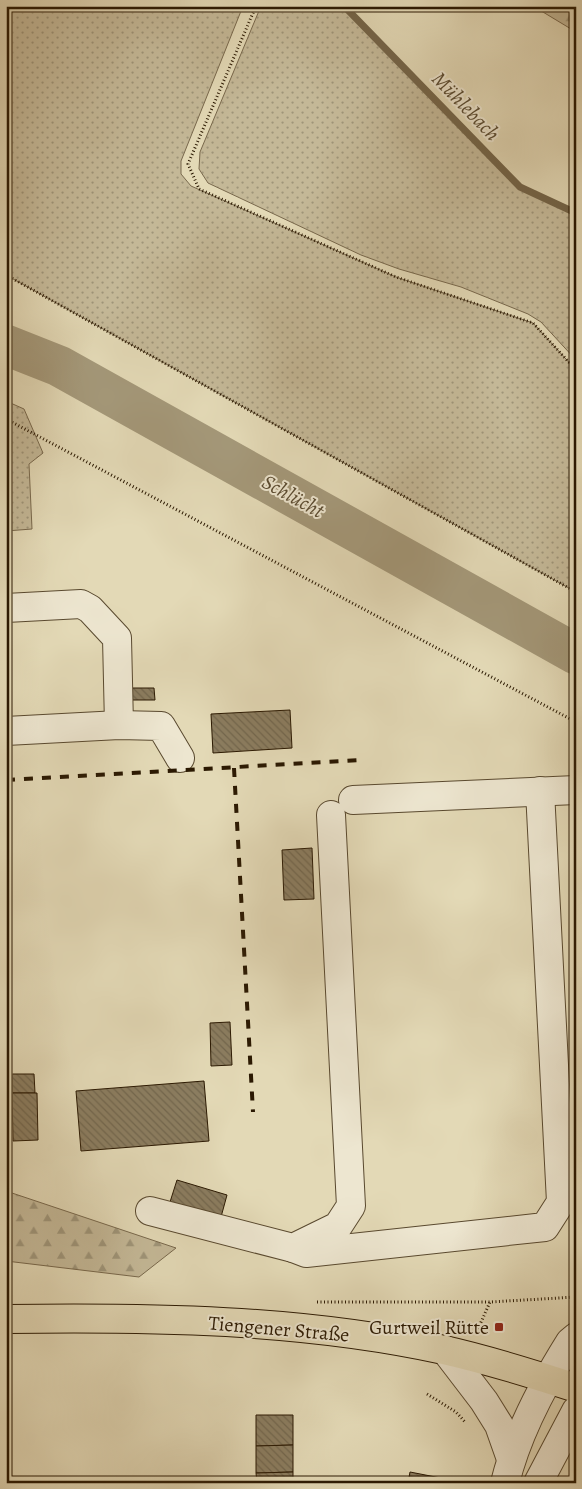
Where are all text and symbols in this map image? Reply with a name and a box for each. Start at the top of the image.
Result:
water label: Mühlebach [426,65,506,147]
water label: Schlücht [257,468,330,525]
street label: Tiengener Straße [208,1309,351,1349]
place label: Gurtweil Rütte [369,1314,489,1341]
marker: Gurtweil Rütte [493,1321,505,1333]

